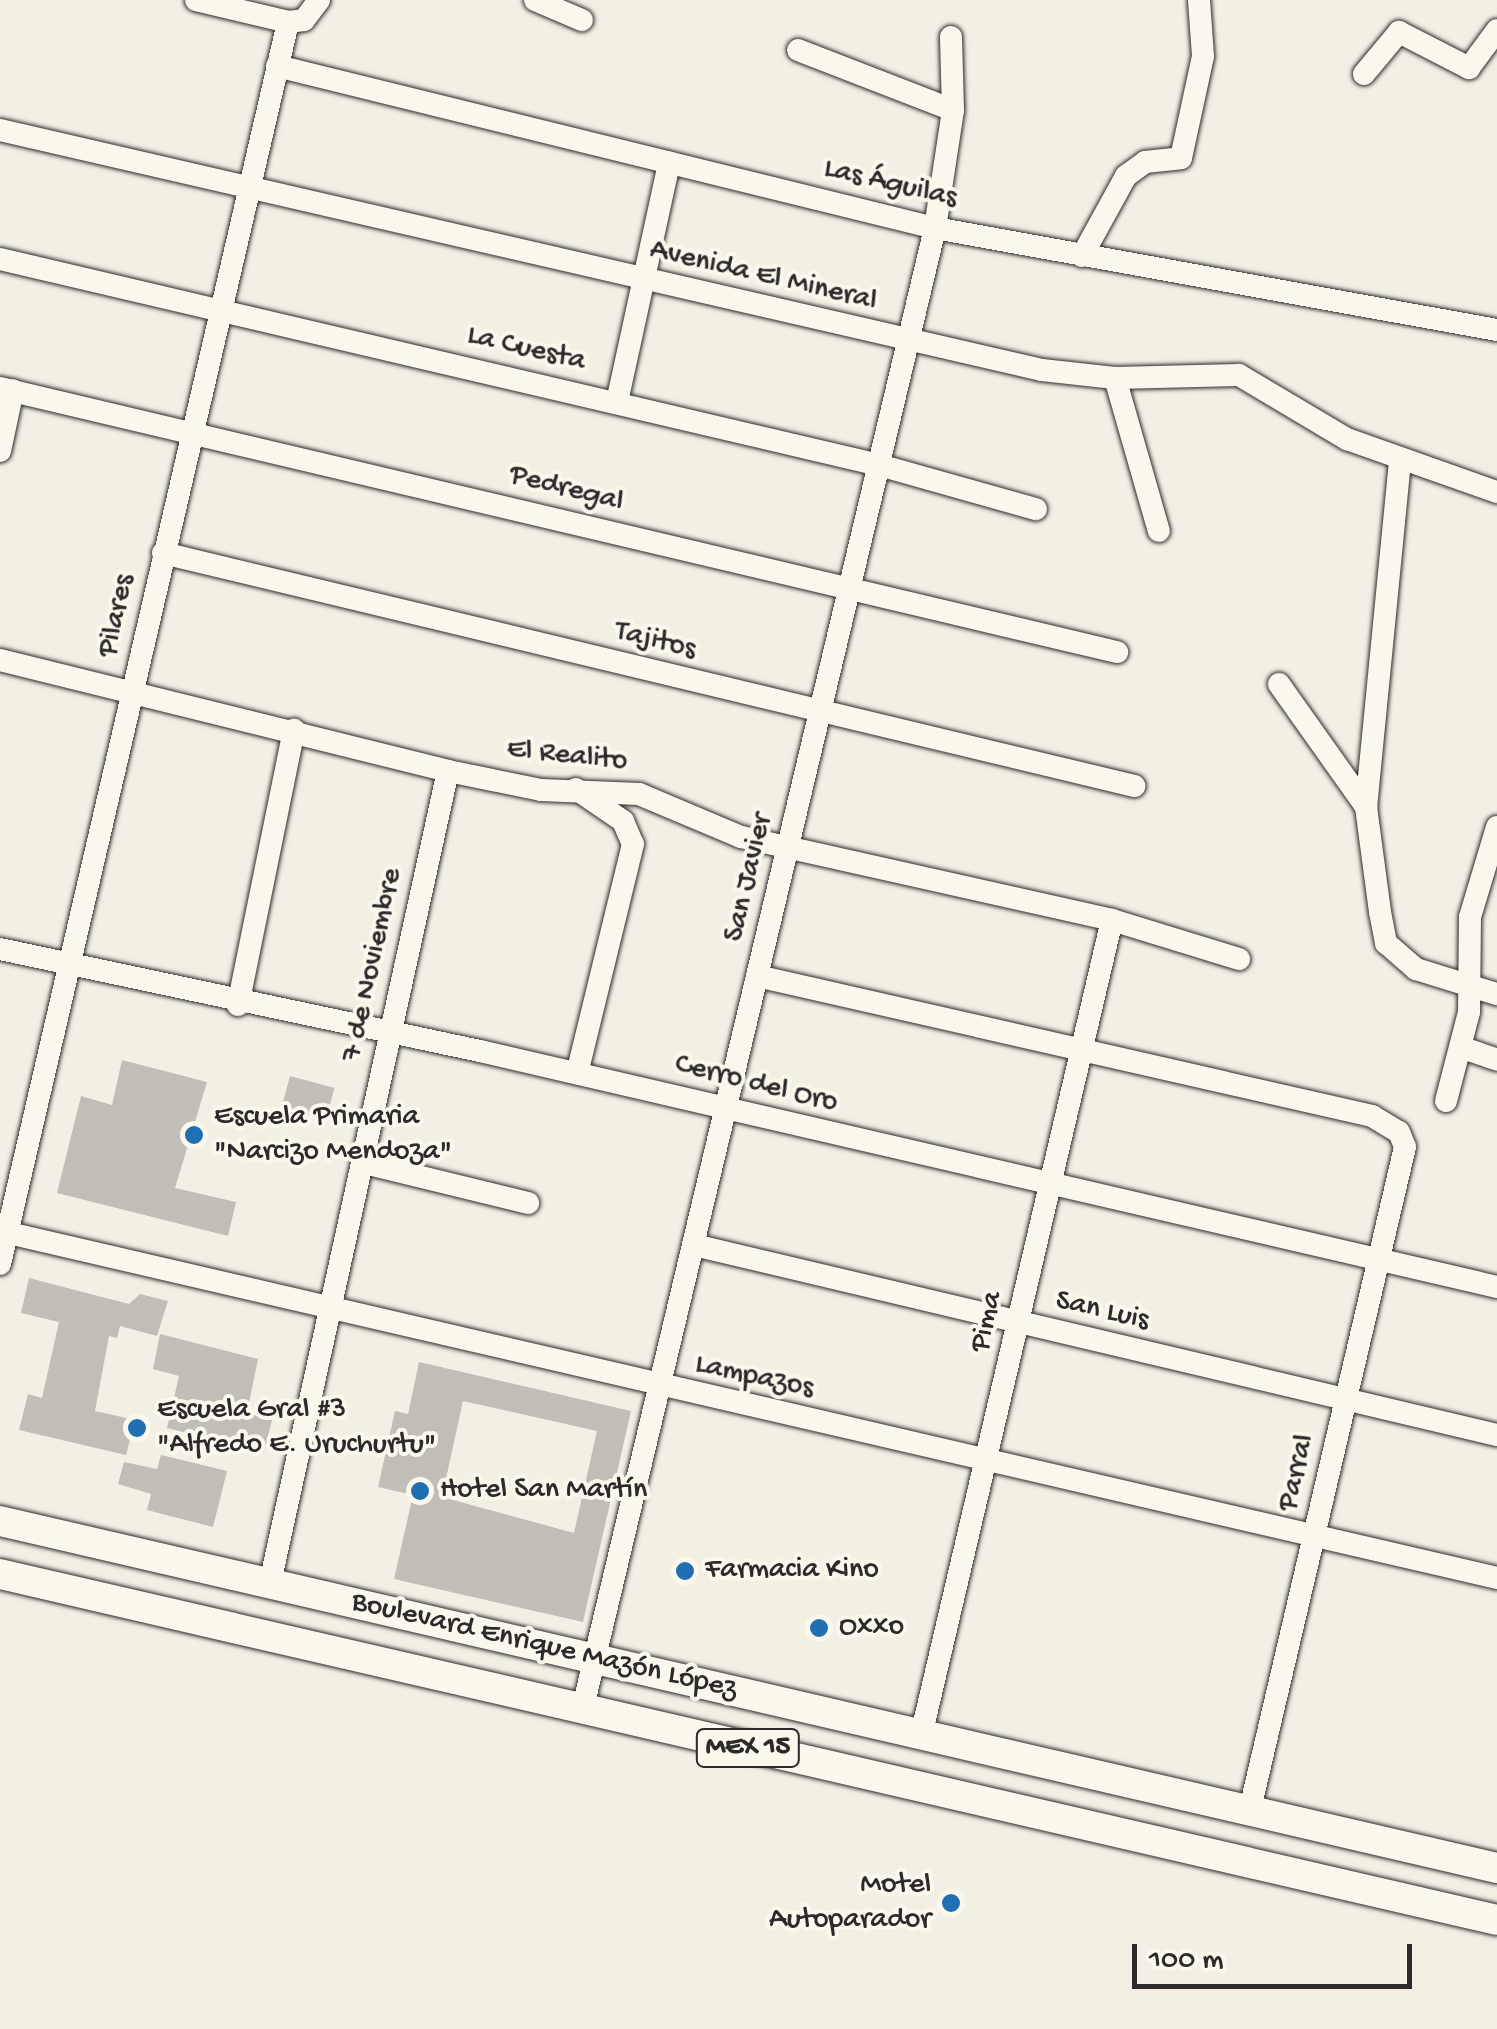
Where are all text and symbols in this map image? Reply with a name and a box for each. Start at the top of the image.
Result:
street label: Las Águilas [820,152,960,218]
street label: Avenida El Mineral [646,233,880,321]
street label: La Cuesta [463,319,589,381]
street label: Pedregal [505,458,627,522]
street label: Pilares [92,571,144,661]
street label: Tajitos [611,615,699,669]
street label: El Realito [505,733,629,781]
street label: San Javier [718,810,782,946]
street label: 7 de Noviembre [336,865,412,1065]
street label: Cerro del Oro [671,1047,841,1123]
place label: Escuela Primaria "Narcizo Mendoza" [214,1100,452,1170]
marker: Escuela Primaria "Narcizo Mendoza" [183,1124,205,1146]
street label: San Luis [1052,1284,1152,1340]
street label: Pima [964,1288,1012,1356]
street label: Lampazos [691,1348,817,1408]
place label: Escuela Gral #3 "Alfredo E. Uruchurtu" [157,1393,436,1464]
marker: Escuela Gral #3 "Alfredo E. Uruchurtu" [126,1417,148,1439]
street label: Parral [1272,1431,1324,1515]
place label: Hotel San Martín [440,1473,647,1509]
marker: Hotel San Martín [409,1480,431,1502]
place label: Farmacia Kino [705,1553,879,1589]
marker: Farmacia Kino [674,1560,696,1582]
street label: Boulevard Enrique Mazón López [348,1585,740,1709]
place label: Oxxo [839,1610,904,1646]
marker: Oxxo [808,1617,830,1639]
road number: MEX 15 [696,1725,800,1771]
place label: Motel Autoparador [769,1868,931,1938]
marker: Motel Autoparador [940,1892,962,1914]
scale bar [1137,1924,1417,1986]
text: 100 m [1149,1944,1224,1979]

